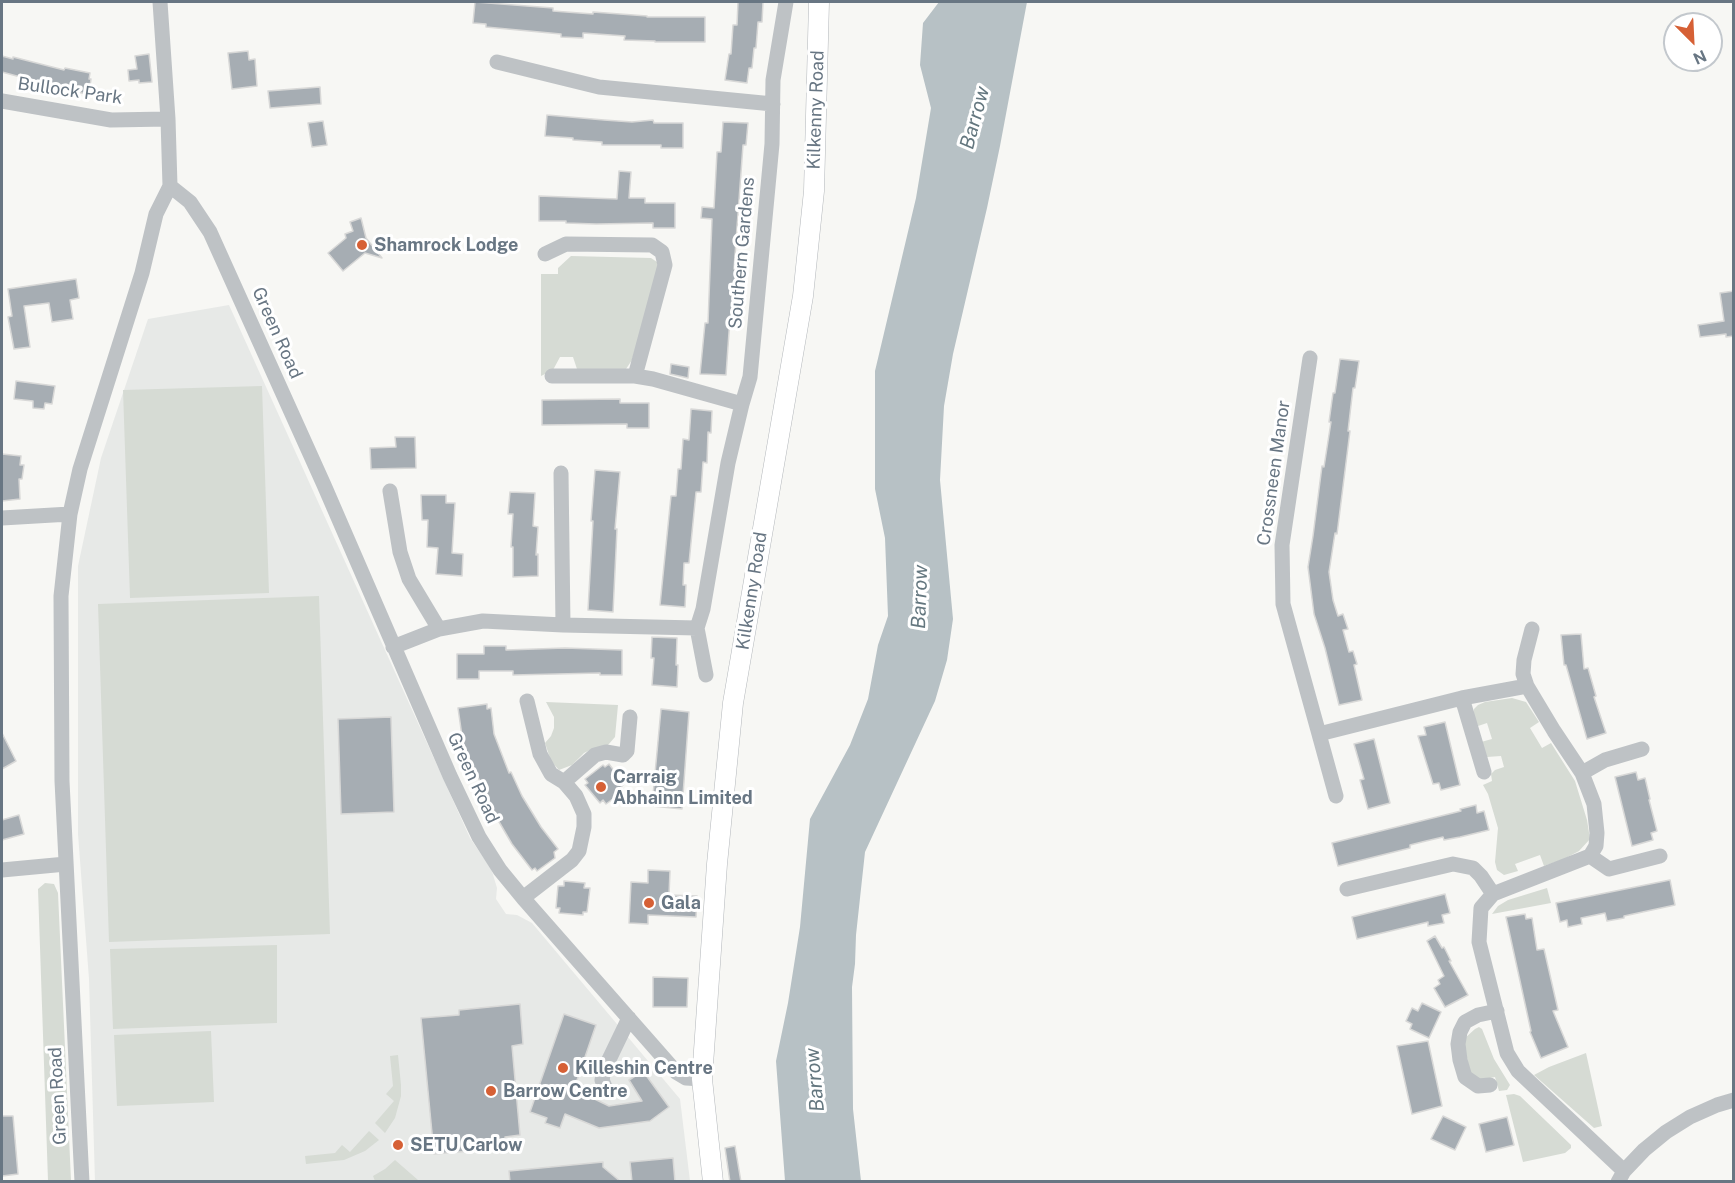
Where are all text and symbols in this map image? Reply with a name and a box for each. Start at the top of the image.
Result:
north arrow [1663,12,1723,72]
text: N [1690,46,1709,68]
street label: Kilkenny Road [803,50,829,170]
street label: Bullock Park [16,73,124,109]
water label: Barrow [955,84,995,152]
street label: Southern Gardens [725,176,759,330]
place label: Shamrock Lodge [374,234,518,256]
marker: Shamrock Lodge [355,238,369,252]
street label: Green Road [247,284,307,382]
street label: Crossneen Manor [1253,399,1295,547]
street label: Kilkenny Road [732,530,772,652]
water label: Barrow [907,565,933,629]
street label: Green Road [443,729,503,827]
place label: Carraig Abhainn Limited [613,766,753,808]
marker: Carraig Abhainn Limited [594,780,608,794]
place label: Gala [661,892,701,914]
marker: Gala [642,896,656,910]
street label: Green Road [45,1047,71,1145]
water label: Barrow [800,1047,830,1113]
place label: Killeshin Centre [575,1057,713,1079]
marker: Killeshin Centre [556,1061,570,1075]
place label: Barrow Centre [503,1080,628,1102]
marker: Barrow Centre [484,1084,498,1098]
place label: SETU Carlow [410,1134,522,1156]
marker: SETU Carlow [391,1138,405,1152]

